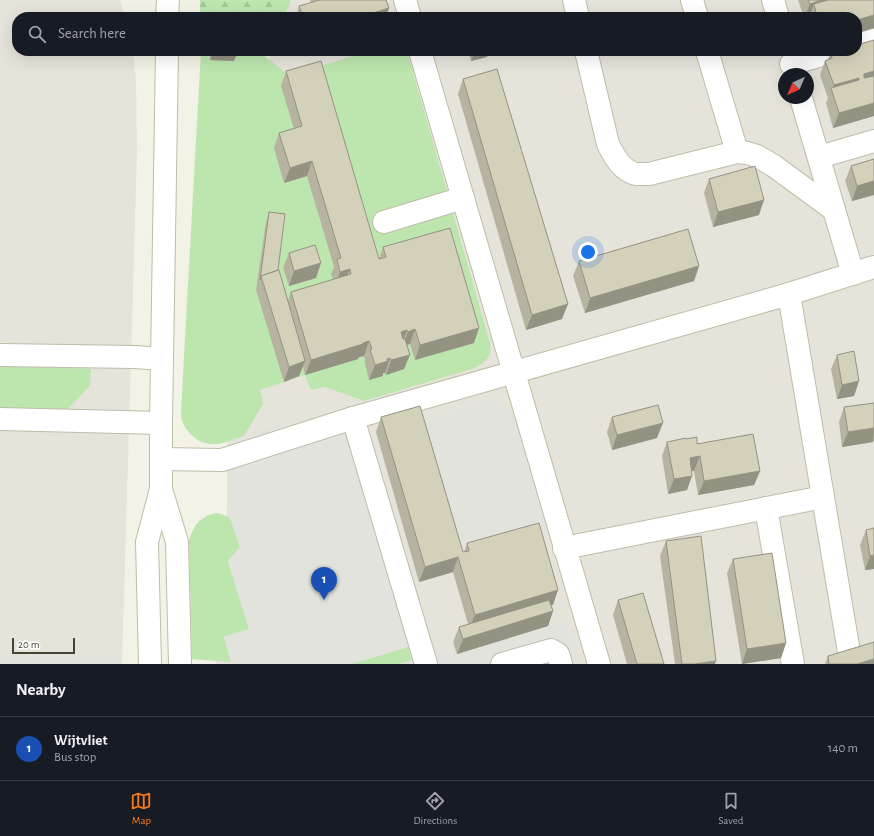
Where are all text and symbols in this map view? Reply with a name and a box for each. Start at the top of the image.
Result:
search box [12,12,862,56]
icon: search [26,23,48,45]
text: Search here [58,26,126,41]
north arrow [778,68,814,104]
your location [578,242,598,262]
pin: 1 [311,567,337,600]
scale bar [12,636,75,655]
text: 20 m [18,639,39,650]
text: Nearby [16,681,66,698]
text: Wijtvliet [54,733,108,748]
text: 1 [27,742,31,755]
text: 140 m [828,742,858,755]
text: Bus stop [54,751,96,764]
tab: Map [130,790,152,827]
tab: Directions [413,790,457,827]
tab: Saved [718,790,743,827]

